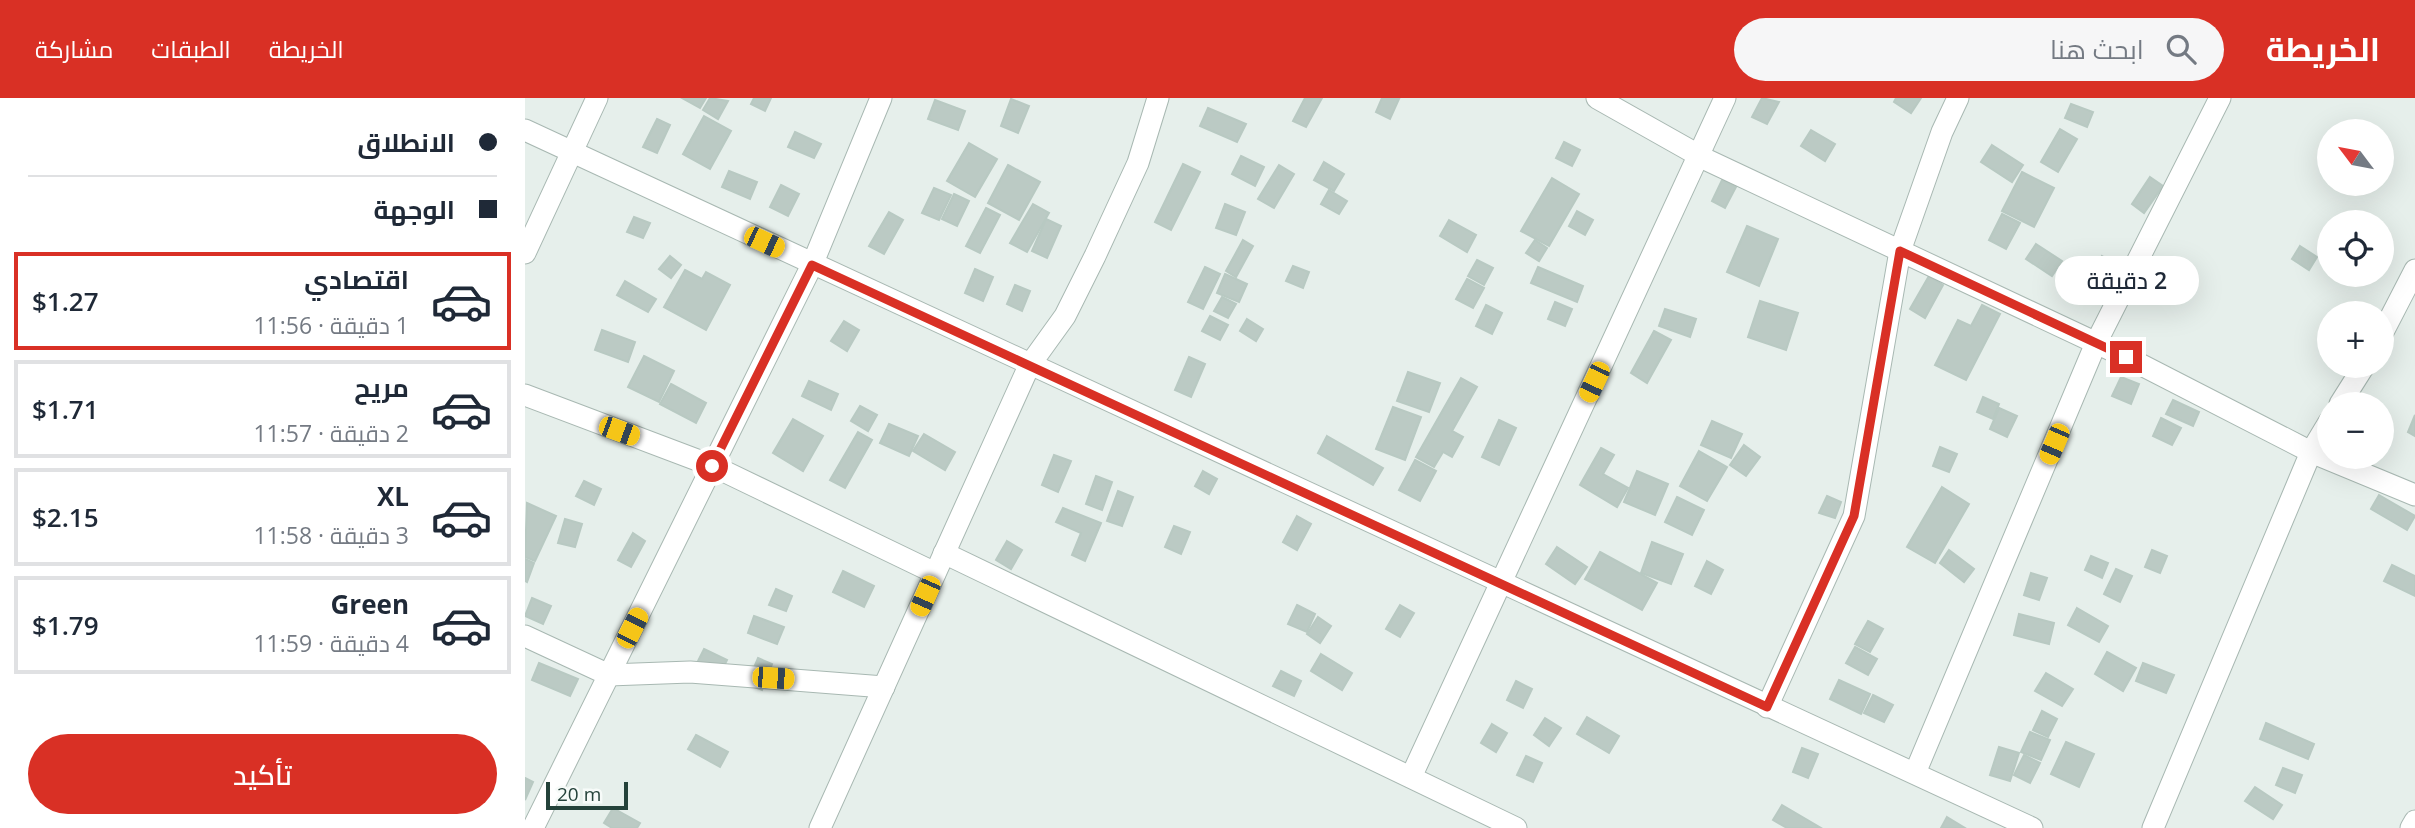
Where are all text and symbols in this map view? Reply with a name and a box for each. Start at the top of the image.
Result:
search box [1734,18,2224,81]
text: الخريطة [2266,26,2380,71]
icon: search [2162,30,2200,68]
text: ابحث هنا [2050,31,2144,67]
text: مشاركة [35,32,113,65]
text: الطبقات [151,32,231,65]
text: الخريطة [269,32,344,65]
north arrow [2317,119,2394,196]
map controls [2317,119,2394,469]
text: الانطلاق [357,124,455,160]
text: الوجهة [374,191,455,227]
button: locate [2317,210,2394,287]
car [741,224,788,260]
callout: 2 دقيقة [2054,256,2198,304]
text: اقتصادي [304,261,409,297]
text: 2 دقيقة [2087,264,2167,296]
icon: car [430,270,493,333]
text: $1.27 [32,283,99,319]
button: + [2317,301,2394,378]
text: 1 دقيقة · 11:56 [253,309,409,341]
route end [2110,341,2142,373]
car [1576,359,1613,405]
text: مريح [354,369,409,405]
icon: car [430,378,493,441]
text: $1.71 [32,391,99,427]
button: − [2317,392,2394,469]
car [596,414,643,448]
text: 2 دقيقة · 11:57 [253,417,409,449]
car [2037,421,2072,467]
route start [696,450,728,482]
text: XL [377,478,409,514]
icon: car [430,486,493,549]
text: $2.15 [32,499,99,535]
text: 3 دقيقة · 11:58 [253,519,409,551]
car [907,573,944,619]
text: Green [331,586,409,622]
icon: car [430,594,493,657]
car [614,605,651,651]
text: $1.79 [32,607,99,643]
text: 4 دقيقة · 11:59 [253,627,409,659]
car [752,666,795,690]
button: تأكيد [28,734,497,814]
scale bar [546,779,628,811]
text: 20 m [557,781,601,807]

